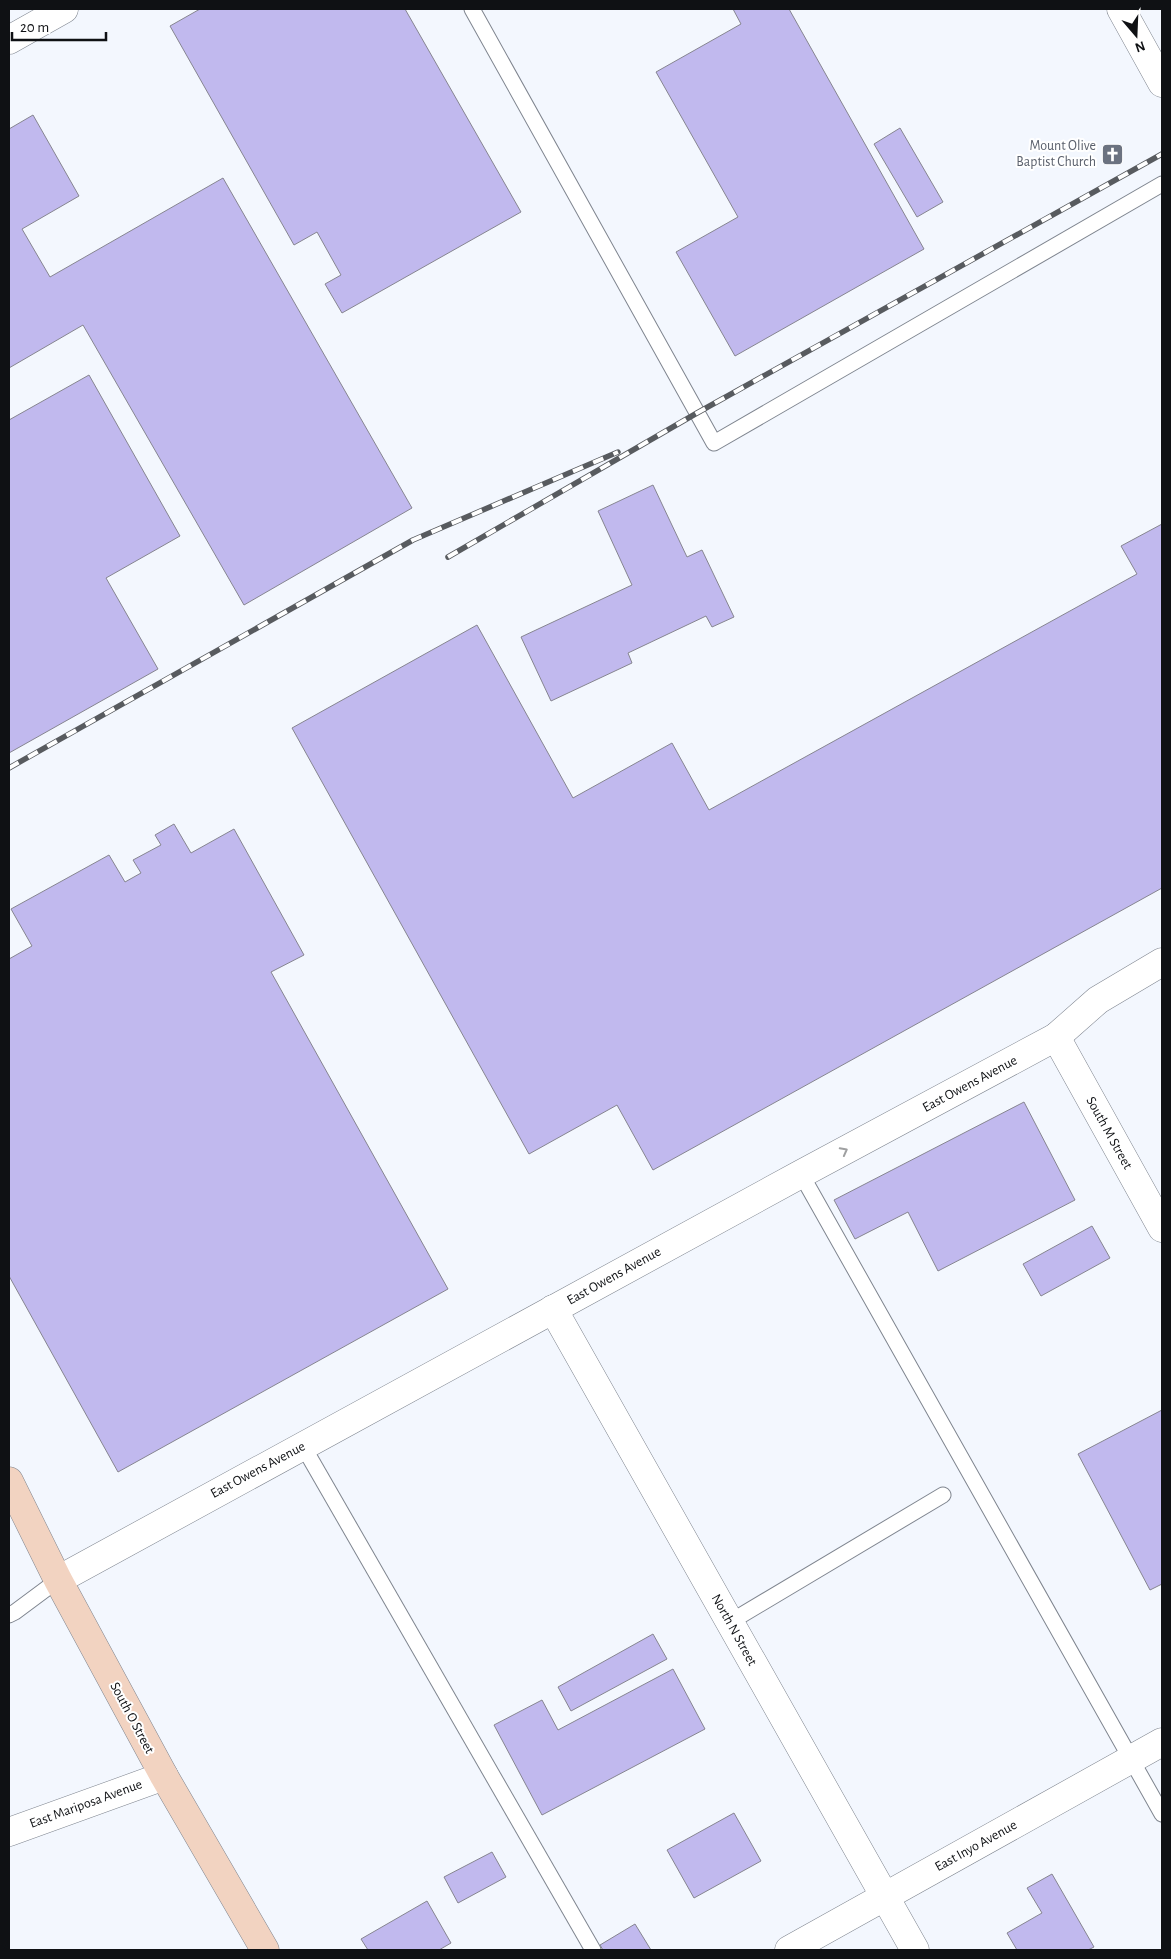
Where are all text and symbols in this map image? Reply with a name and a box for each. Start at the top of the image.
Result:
scale bar [12,10,106,42]
north arrow [1111,10,1161,60]
text: 20 m [20,20,49,35]
text: N [1133,38,1147,55]
place label: Mount Olive Baptist Church [1016,139,1096,169]
church icon: Mount Olive Baptist Church [1100,142,1124,166]
street label: East Owens Avenue [920,1053,1020,1115]
street label: South M Street [1083,1094,1135,1172]
one-way arrow [839,1147,848,1157]
street label: East Owens Avenue [565,1244,663,1308]
street label: East Owens Avenue [208,1439,308,1501]
street label: North N Street [709,1592,760,1669]
street label: South O Street [107,1680,157,1756]
street label: East Mariposa Avenue [28,1777,144,1831]
street label: East Inyo Avenue [933,1818,1019,1874]

